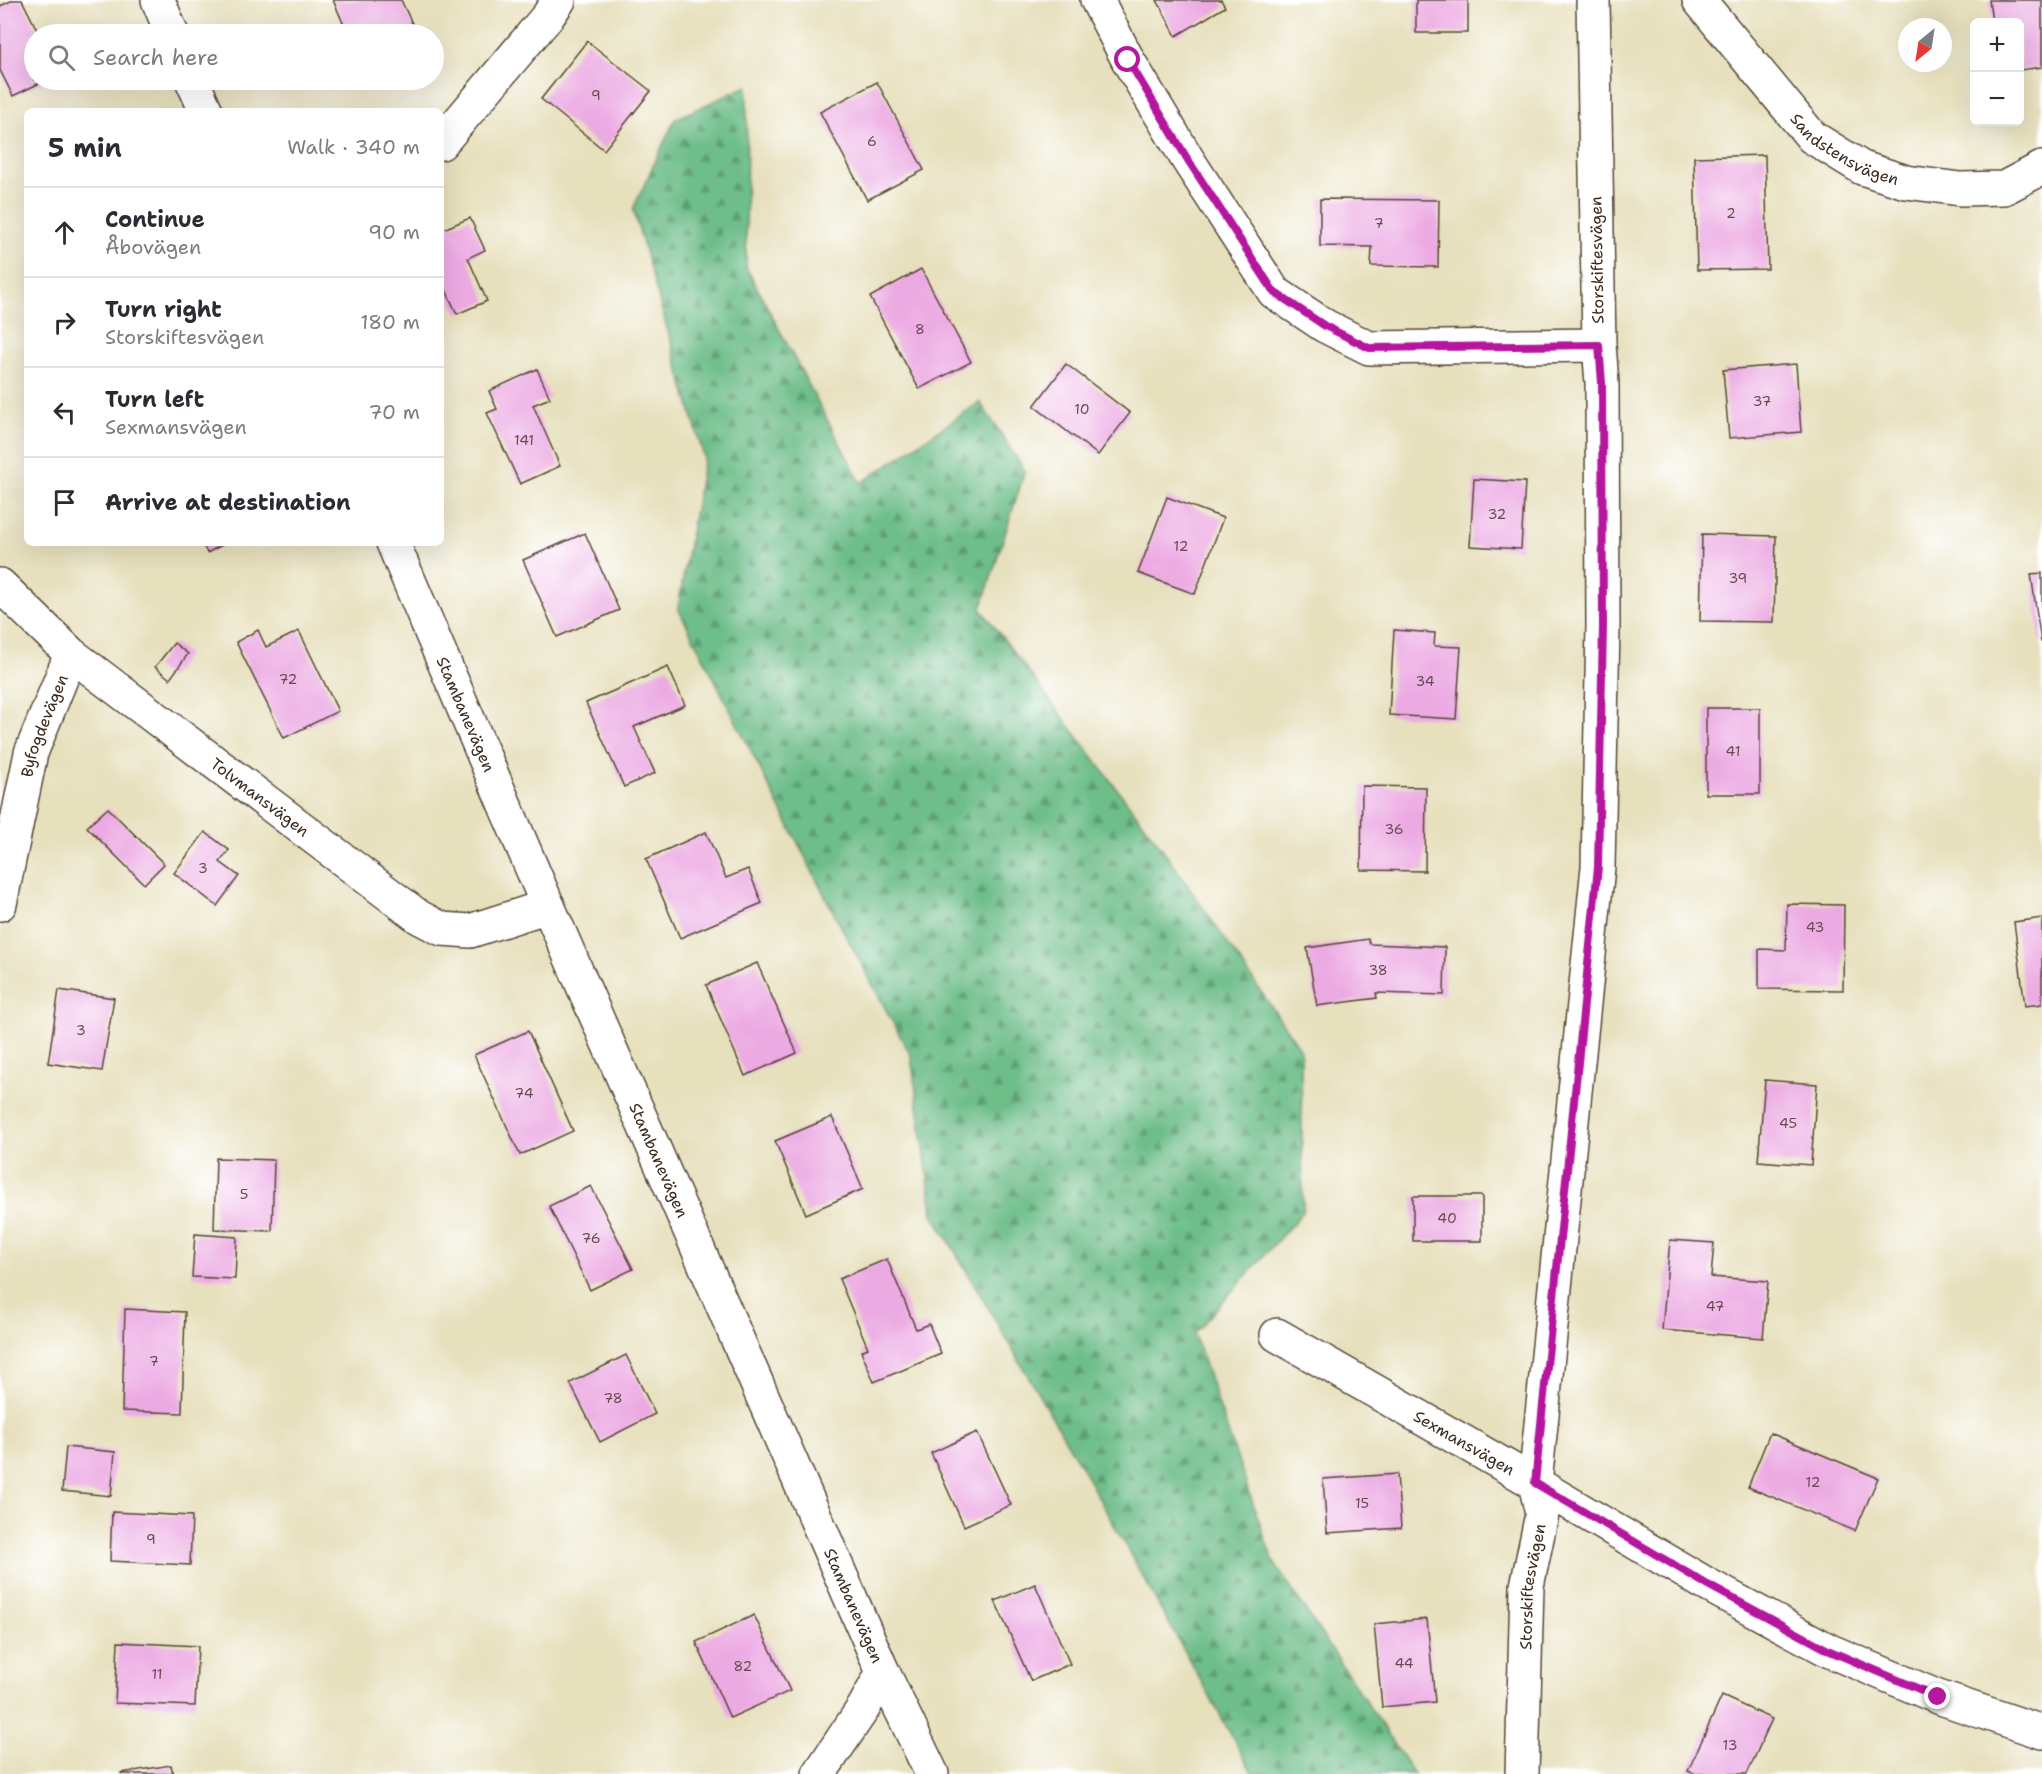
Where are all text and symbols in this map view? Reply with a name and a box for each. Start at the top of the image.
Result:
north arrow [1898,18,1952,72]
map controls [1970,18,2024,126]
button: + [1970,18,2024,72]
search box [24,24,444,90]
icon: search [45,41,78,74]
text: Search here [93,43,219,72]
route start [1114,46,1140,72]
button: − [1970,72,2024,126]
house number: 9 [591,86,601,104]
street label: Sandstensvägen [1786,109,1902,190]
text: 5 min [48,130,122,165]
house number: 6 [867,132,877,150]
text: Walk · 340 m [287,134,420,160]
street label: Storskiftesvägen [1585,196,1609,324]
house number: 2 [1726,204,1736,222]
text: Continue [105,205,205,234]
house number: 7 [1374,214,1384,232]
icon: ahead [48,216,81,249]
text: 90 m [368,219,420,245]
text: Åbovägen [105,234,201,260]
text: Turn right [105,295,222,324]
icon: right [48,306,81,339]
text: 180 m [360,309,420,335]
house number: 8 [915,320,925,338]
text: Storskiftesvägen [105,324,264,350]
text: Turn left [105,385,204,414]
house number: 37 [1753,392,1771,410]
icon: left [48,396,81,429]
text: 70 m [368,399,420,425]
house number: 10 [1074,400,1090,418]
text: Sexmansvägen [105,414,247,440]
house number: 141 [514,431,534,449]
icon: arrive [48,486,81,519]
text: Arrive at destination [105,488,351,517]
house number: 32 [1488,505,1506,523]
house number: 12 [1174,537,1188,555]
house number: 39 [1729,569,1747,587]
street label: Stambanevägen [432,653,500,775]
house number: 72 [279,670,297,688]
street label: Byfogdevägen [16,671,72,779]
house number: 34 [1415,672,1435,690]
house number: 41 [1726,742,1740,760]
street label: Tolvmansvägen [207,753,314,841]
house number: 36 [1384,820,1404,838]
house number: 3 [198,859,208,877]
house number: 43 [1806,918,1824,936]
house number: 38 [1368,961,1388,979]
house number: 3 [76,1021,86,1039]
house number: 74 [515,1084,534,1102]
street label: Stambanevägen [625,1099,694,1221]
house number: 45 [1779,1114,1797,1132]
house number: 5 [240,1185,248,1203]
house number: 40 [1437,1209,1457,1227]
house number: 76 [581,1229,601,1247]
house number: 47 [1706,1297,1724,1315]
house number: 7 [149,1352,159,1370]
house number: 78 [603,1389,623,1407]
street label: Sexmansvägen [1410,1405,1519,1480]
house number: 12 [1806,1473,1820,1491]
house number: 15 [1355,1494,1369,1512]
street label: Storskiftesvägen [1515,1521,1550,1650]
house number: 9 [146,1530,156,1548]
street label: Stambanevägen [819,1545,888,1666]
house number: 44 [1394,1654,1414,1672]
house number: 82 [734,1657,752,1675]
house number: 11 [151,1665,163,1683]
route end [1924,1683,1950,1709]
house number: 13 [1723,1736,1737,1754]

